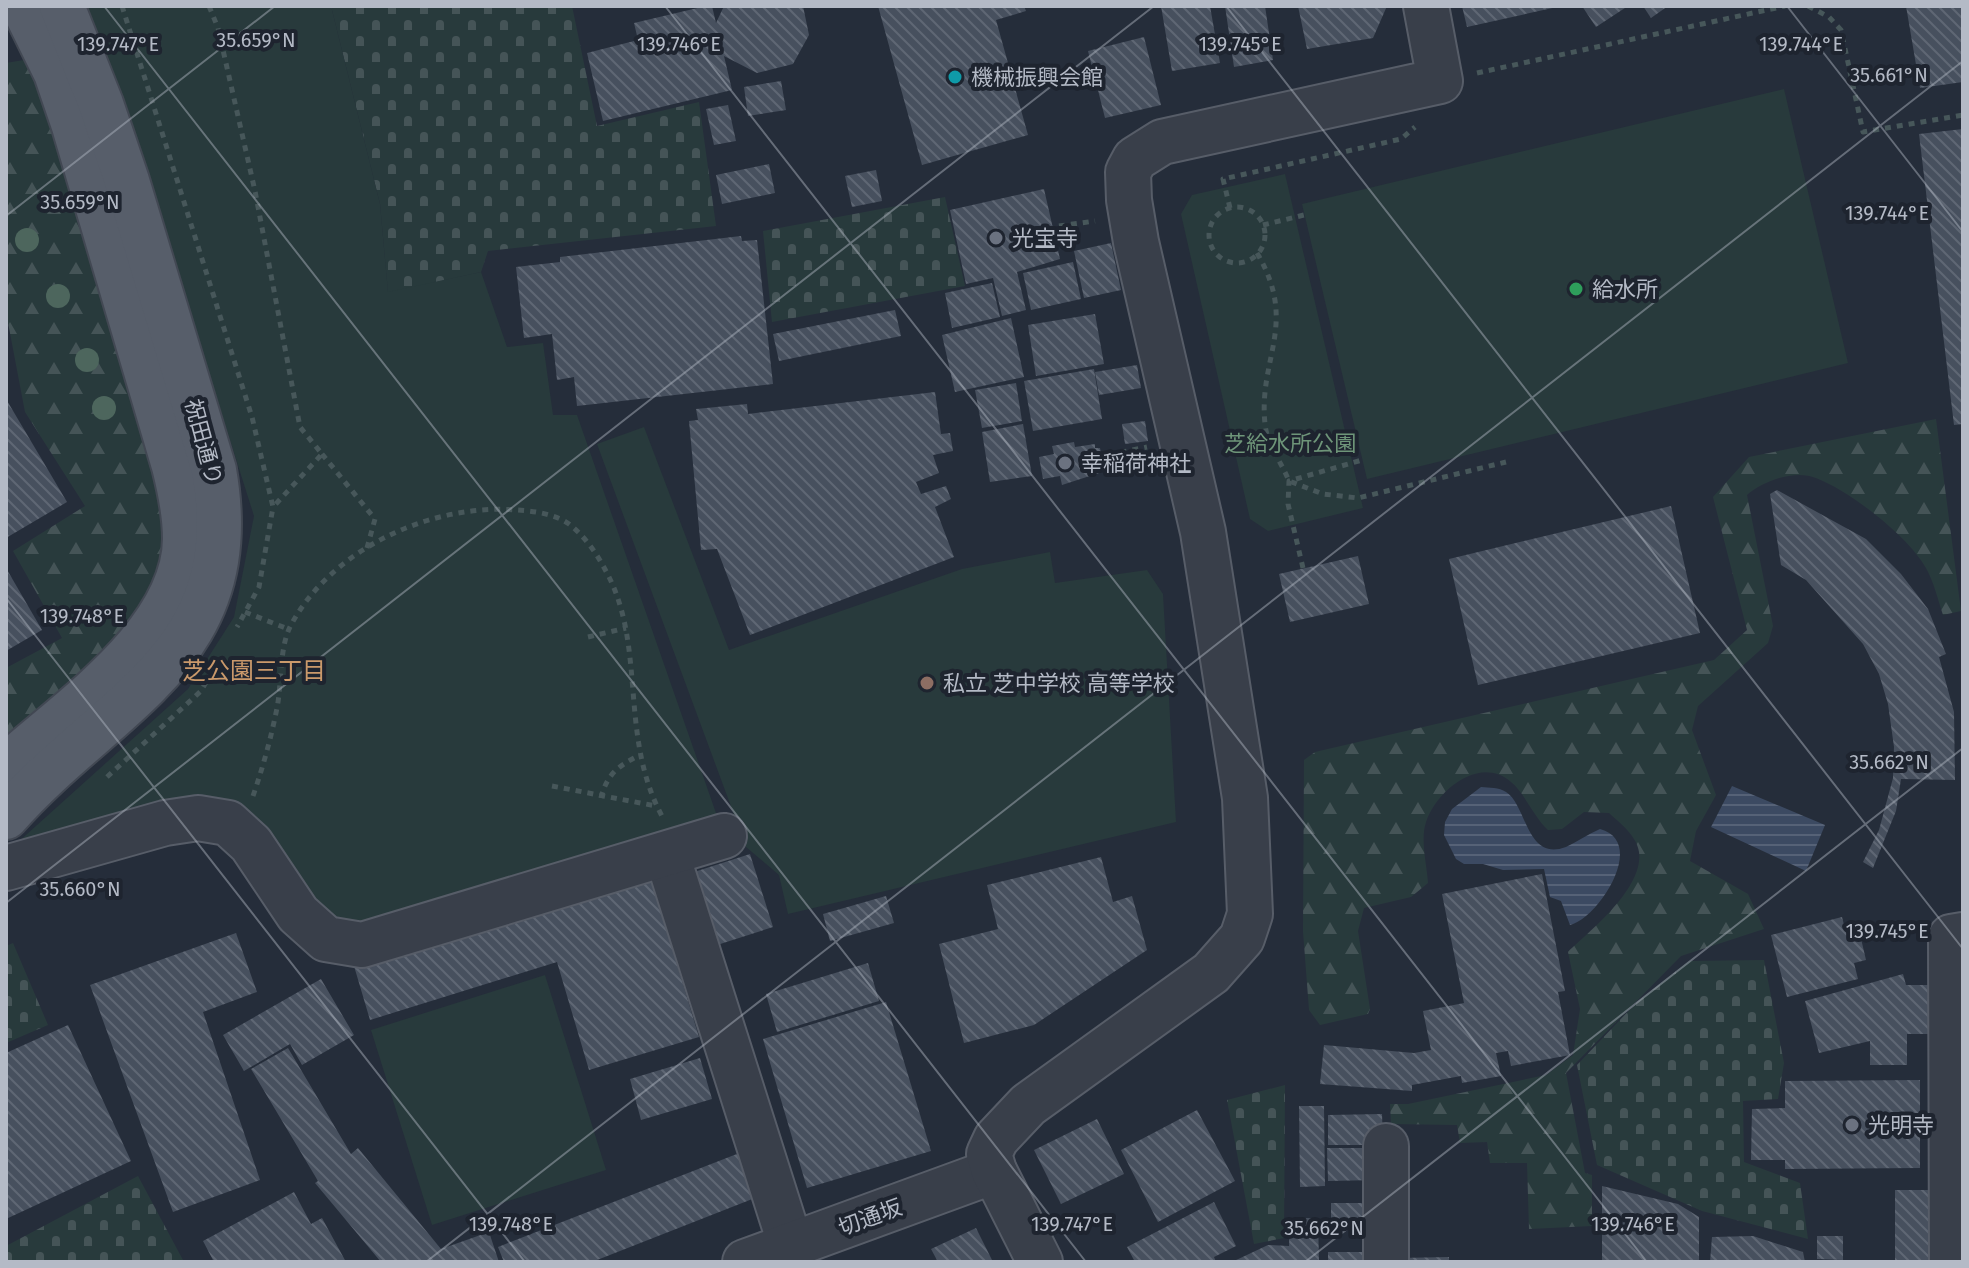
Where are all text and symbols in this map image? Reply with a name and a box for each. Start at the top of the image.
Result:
text: 35.659°N [216,28,296,52]
text: 139.747°E [77,32,159,56]
text: 139.746°E [637,32,721,56]
text: 139.745°E [1198,32,1282,56]
text: 139.744°E [1759,32,1843,56]
text: 35.661°N [1850,63,1928,87]
place label: 機械振興会館 [971,64,1103,91]
marker: 機械振興会館 [946,68,964,86]
text: 35.659°N [40,190,120,214]
text: 139.744°E [1845,201,1929,225]
place label: 光宝寺 [1012,225,1078,252]
marker: 光宝寺 [987,229,1005,247]
place label: 給水所 [1592,276,1658,303]
marker: 給水所 [1567,280,1585,298]
street label: 祝田通り [179,396,228,488]
park label: 芝給水所公園 [1224,430,1356,457]
place label: 幸稲荷神社 [1081,450,1191,477]
marker: 幸稲荷神社 [1056,454,1074,472]
text: 139.748°E [40,604,124,628]
district label: 芝公園三丁目 [182,657,326,685]
place label: 私立 芝中学校 高等学校 [943,670,1175,697]
marker: 私立 芝中学校 高等学校 [918,674,936,692]
text: 35.662°N [1849,750,1929,774]
text: 35.660°N [39,877,121,901]
text: 139.745°E [1845,919,1929,943]
place label: 光明寺 [1868,1112,1934,1139]
marker: 光明寺 [1843,1116,1861,1134]
street label: 切通坂 [835,1193,906,1241]
text: 139.748°E [469,1212,553,1236]
text: 139.747°E [1031,1212,1113,1236]
text: 139.746°E [1591,1212,1675,1236]
text: 35.662°N [1284,1216,1364,1240]

